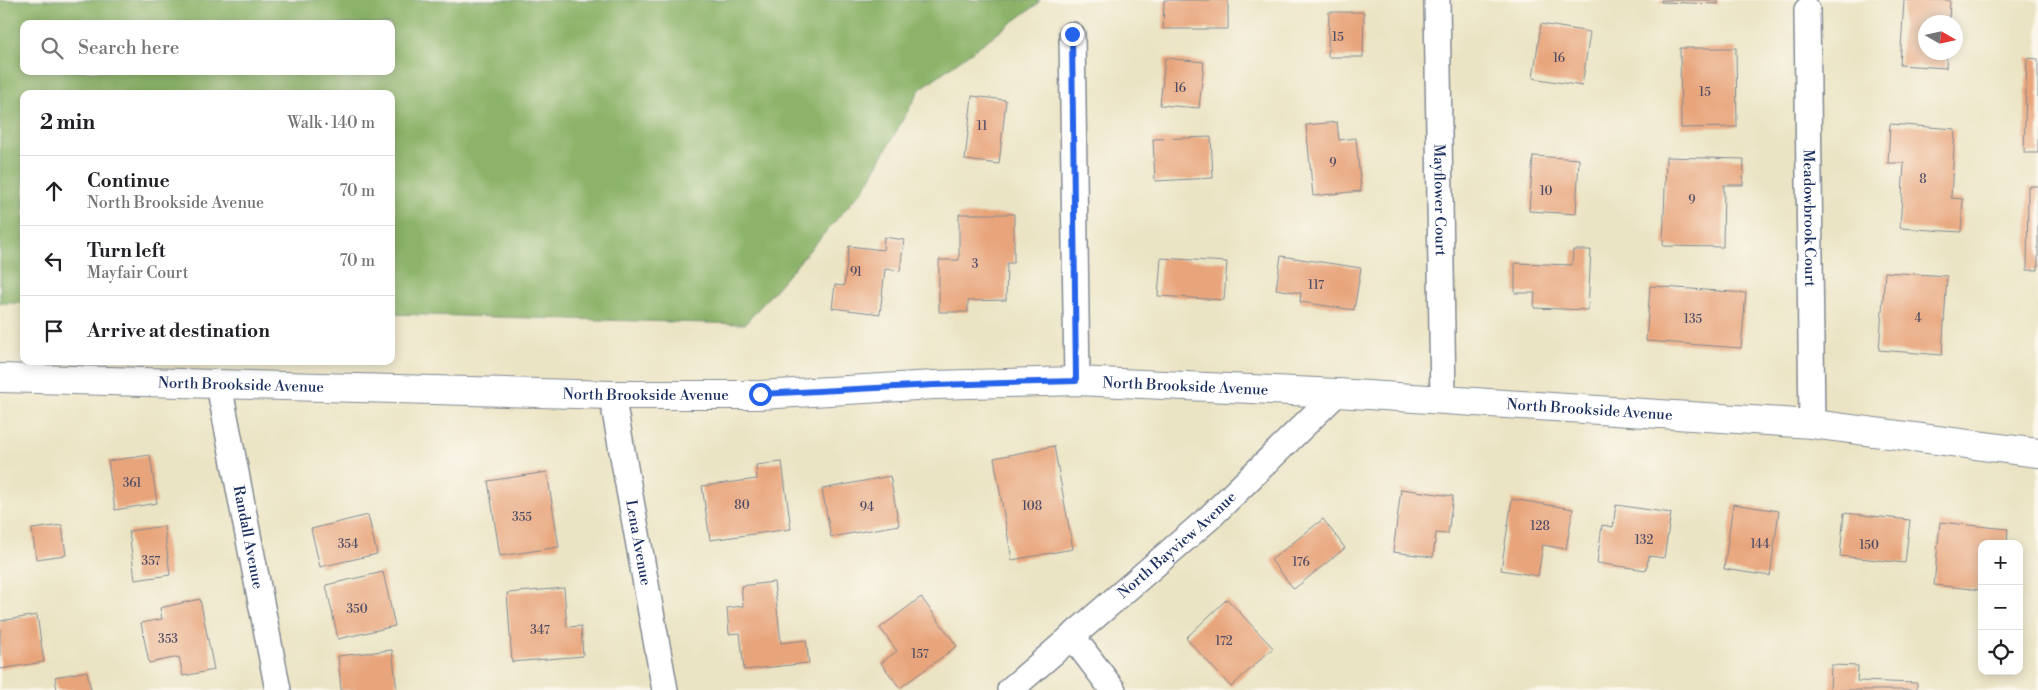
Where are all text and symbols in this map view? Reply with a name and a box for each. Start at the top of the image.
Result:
north arrow [1918,15,1963,60]
search box [20,20,395,75]
route end [1061,23,1084,46]
house number: 15 [1332,30,1344,45]
icon: search [38,34,66,62]
text: Search here [78,36,179,60]
house number: 16 [1553,51,1565,66]
house number: 16 [1174,81,1186,96]
house number: 15 [1699,85,1711,100]
text: 2 min [40,110,95,136]
text: Walk · 140 m [287,113,375,133]
house number: 11 [977,119,988,134]
street label: Mayflower Court [1429,144,1450,257]
street label: Meadowbrook Court [1799,149,1819,288]
house number: 9 [1329,156,1337,171]
text: Continue [87,169,170,193]
house number: 8 [1919,172,1927,187]
icon: ahead [40,177,68,205]
text: 70 m [339,181,375,201]
house number: 10 [1540,184,1552,199]
text: North Brookside Avenue [87,193,264,213]
house number: 9 [1688,193,1696,208]
text: Turn left [87,239,166,263]
icon: left [40,247,68,275]
text: 70 m [339,251,375,271]
house number: 3 [972,257,979,272]
text: Mayfair Court [87,263,188,283]
house number: 91 [850,265,863,280]
house number: 117 [1308,278,1324,293]
house number: 4 [1914,311,1922,326]
house number: 135 [1684,312,1703,327]
icon: arrive [40,317,68,345]
text: Arrive at destination [87,319,270,343]
street label: North Brookside Avenue [158,373,324,397]
street label: North Brookside Avenue [1102,373,1269,400]
route start [749,383,772,406]
street label: North Brookside Avenue [562,385,729,405]
street label: North Brookside Avenue [1506,395,1673,425]
house number: 361 [123,476,142,491]
street label: Randall Avenue [229,484,267,591]
street label: North Bayview Avenue [1114,488,1240,603]
street label: Lena Avenue [621,498,655,587]
house number: 80 [734,498,750,513]
house number: 108 [1022,499,1042,514]
house number: 94 [860,500,874,515]
house number: 355 [512,510,532,525]
house number: 128 [1530,519,1550,534]
house number: 132 [1635,533,1653,548]
house number: 354 [338,537,358,552]
house number: 144 [1750,537,1770,552]
house number: 150 [1859,538,1879,553]
map controls [1978,540,2023,675]
button: + [1978,540,2023,585]
house number: 357 [142,554,160,569]
house number: 176 [1292,555,1310,570]
button: − [1978,585,2023,630]
house number: 350 [346,602,368,617]
house number: 347 [530,623,550,638]
button: locate [1978,630,2023,675]
house number: 353 [158,632,178,647]
house number: 172 [1215,634,1233,649]
house number: 157 [911,647,929,662]

